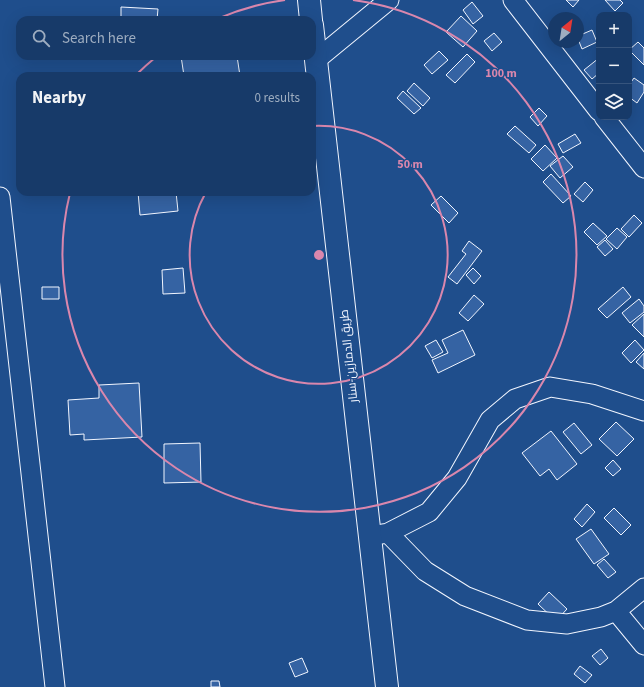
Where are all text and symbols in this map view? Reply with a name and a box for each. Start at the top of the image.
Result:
north arrow [548,12,584,48]
map controls [596,12,632,120]
button: + [596,12,632,48]
search box [16,16,316,60]
icon: search [30,27,52,49]
text: Search here [62,28,136,49]
button: − [596,48,632,84]
text: 100 m [485,65,517,82]
button: layers [596,84,632,120]
text: Nearby [32,86,86,110]
text: 0 results [255,89,300,107]
text: 50 m [397,156,423,173]
centre of rings [312,248,326,262]
street label: طريق الدمازين-سنار [336,308,362,404]

